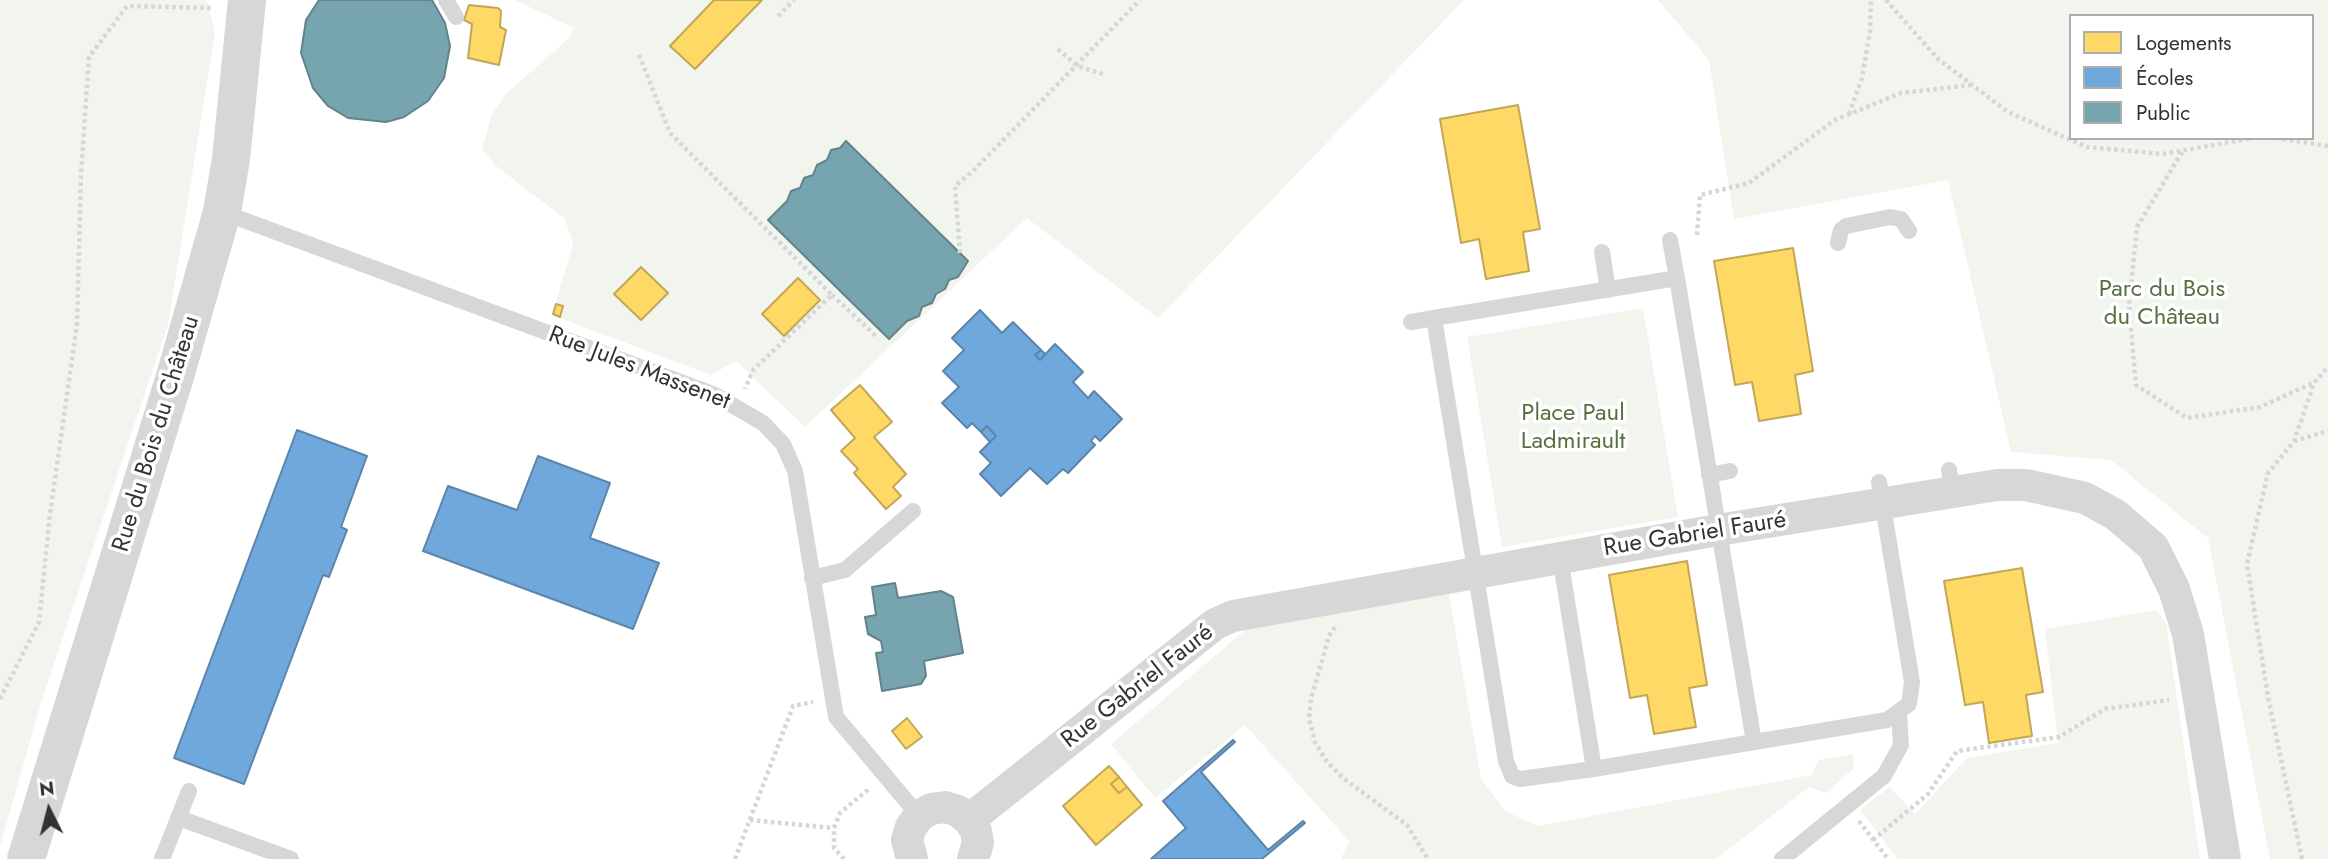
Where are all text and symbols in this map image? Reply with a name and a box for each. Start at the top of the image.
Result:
legend [2069,14,2314,140]
text: Logements [2136,28,2231,58]
text: Écoles [2136,63,2193,93]
text: Public [2136,98,2190,128]
park label: Parc du Bois du Château [2099,276,2225,332]
street label: Rue du Bois du Château [107,313,207,555]
street label: Rue Jules Massenet [544,321,734,417]
park label: Place Paul Ladmirault [1521,400,1625,456]
street label: Rue Gabriel Fauré [1602,506,1788,564]
street label: Rue Gabriel Fauré [1056,619,1220,755]
text: N [38,774,56,803]
north arrow [14,775,84,845]

